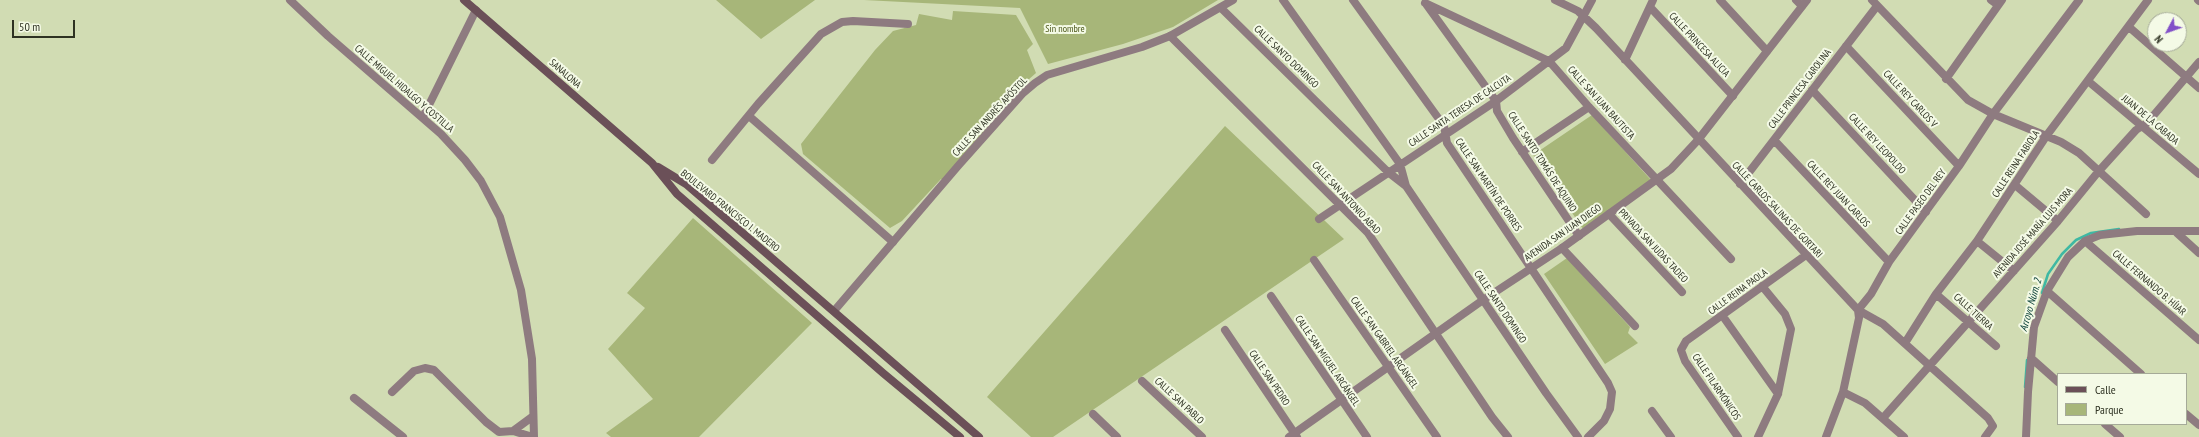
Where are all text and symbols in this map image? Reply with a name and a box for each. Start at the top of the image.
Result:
street label: CALLE PRINCESA ALICIA [1666,10,1732,80]
scale bar [14,12,77,38]
north arrow [2147,12,2187,52]
text: 50 m [19,19,40,34]
park label: Sin nombre [1045,23,1085,35]
street label: CALLE SANTO DOMINGO [1251,23,1321,91]
text: N [2151,32,2166,46]
street label: CALLE MIGUEL HIDALGO Y COSTILLA [352,43,456,135]
street label: CALLE PRINCESA CAROLINA [1766,47,1834,131]
street label: SANALONA [547,57,583,91]
street label: CALLE SAN JUAN BAUTISTA [1565,64,1637,142]
street label: CALLE REY CARLOS V [1881,68,1939,130]
street label: CALLE SANTA TERESA DE CALCUTA [1407,72,1513,150]
street label: CALLE SAN ANDRÉS APÓSTOL [950,75,1030,159]
street label: JUAN DE LA CABADA [2119,93,2181,147]
street label: CALLE SANTO TOMÁS DE AQUINO [1505,110,1579,214]
street label: CALLE REY LEOPOLDO [1846,111,1908,177]
street label: CALLE REINA FABIOLA [1990,128,2042,200]
street label: CALLE SAN MARTÍN DE PORRES [1452,136,1524,234]
street label: CALLE REY JUAN CARLOS [1804,158,1872,230]
street label: CALLE SAN ANTONIO ABAD [1309,159,1383,237]
street label: CALLE CARLOS SALINAS DE GORTARI [1729,159,1825,261]
street label: BOULEVARD FRANCISCO I. MADERO [678,167,782,255]
street label: CALLE PASEO DEL REY [1893,167,1949,237]
street label: AVENIDA JOSÉ MARÍA LUIS MORA [1990,185,2076,281]
street label: AVENIDA SAN JUAN DIEGO [1522,202,1604,264]
street label: PRIVADA SAN JUDAS TADEO [1616,207,1690,285]
street label: CALLE FERNANDO B. HÍJAR [2110,248,2188,318]
street label: CALLE REINA PAOLA [1706,266,1770,318]
street label: CALLE SANTO DOMINGO [1471,268,1529,346]
water label: Arroyo Núm. 2 [2017,277,2045,333]
street label: CALLE TIERRA [1951,291,1995,333]
street label: CALLE SAN GABRIEL ARCÁNGEL [1348,295,1420,391]
street label: CALLE SAN MIGUEL ARCÁNGEL [1292,313,1362,409]
street label: CALLE SAN PEDRO [1246,348,1292,408]
street label: CALLE FILARMÓNICOS [1689,351,1743,423]
legend [2057,373,2187,425]
street label: CALLE SAN PABLO [1152,375,1206,427]
text: Calle [2095,382,2116,397]
text: Parque [2095,402,2124,417]

